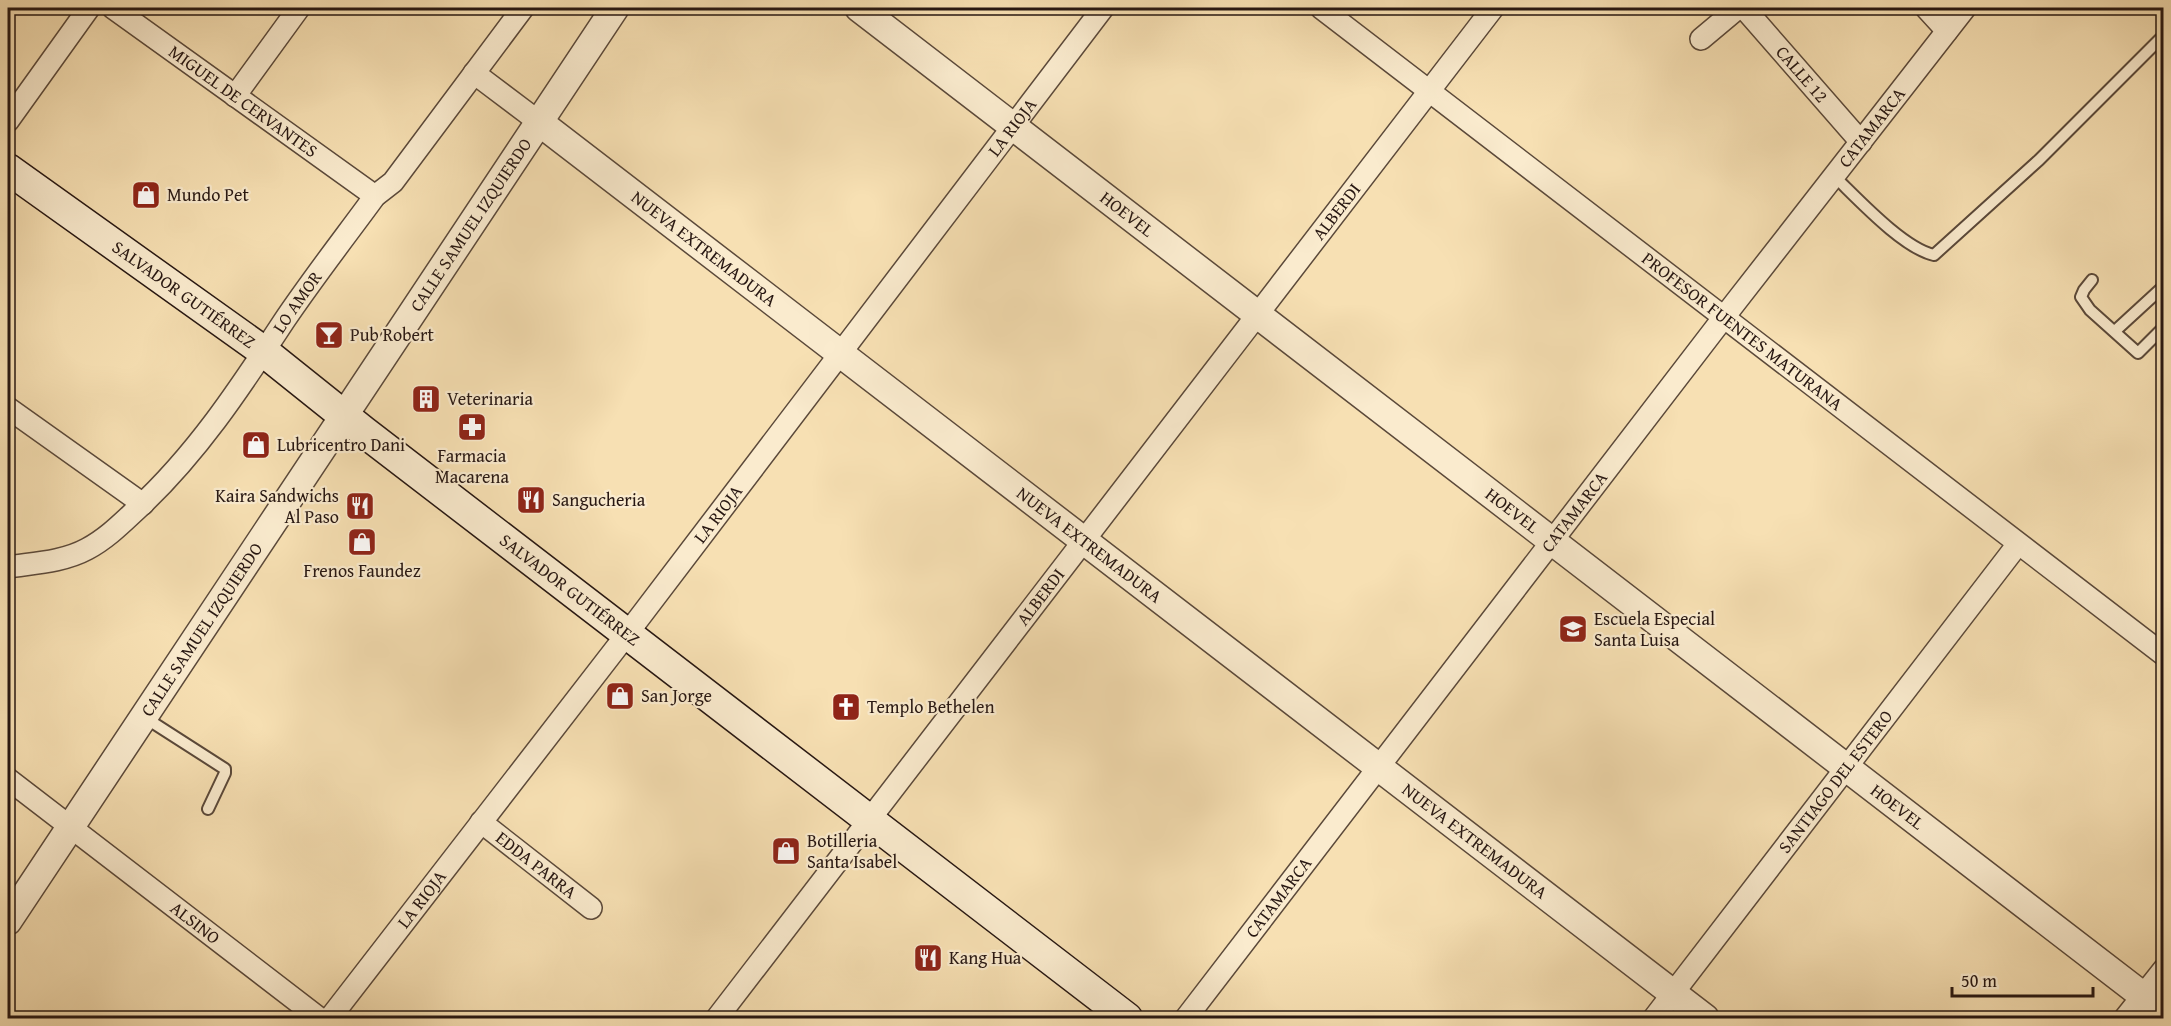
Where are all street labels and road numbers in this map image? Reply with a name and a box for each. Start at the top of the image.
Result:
street label: MIGUEL DE CERVANTES [163,38,324,164]
street label: CALLE 12 [1770,39,1835,109]
street label: CATAMARCA [1831,81,1911,173]
street label: LA RIOJA [981,92,1043,162]
street label: CALLE SAMUEL IZQUIERDO [403,132,538,317]
street label: ALBERDI [1305,177,1367,246]
street label: NUEVA EXTREMADURA [626,184,783,313]
street label: HOEVEL [1095,184,1160,243]
street label: SALVADOR GUTIÉRREZ [107,233,261,355]
street label: PROFESOR FUENTES MATURANA [1636,245,1849,417]
street label: LO AMOR [266,265,329,338]
street label: CATAMARCA [1534,465,1614,558]
street label: LA RIOJA [687,479,749,549]
street label: NUEVA EXTREMADURA [1011,480,1168,609]
street label: HOEVEL [1480,481,1545,540]
street label: SALVADOR GUTIÉRREZ [494,527,646,652]
street label: CALLE SAMUEL IZQUIERDO [134,537,269,722]
street label: ALBERDI [1009,562,1071,631]
street label: SANTIAGO DEL ESTERO [1771,704,1899,859]
street label: NUEVA EXTREMADURA [1396,776,1554,905]
street label: HOEVEL [1865,777,1930,836]
street label: EDDA PARRA [490,824,583,905]
street label: CATAMARCA [1238,851,1318,943]
street label: LA RIOJA [390,864,453,934]
street label: ALSINO [165,894,226,950]

